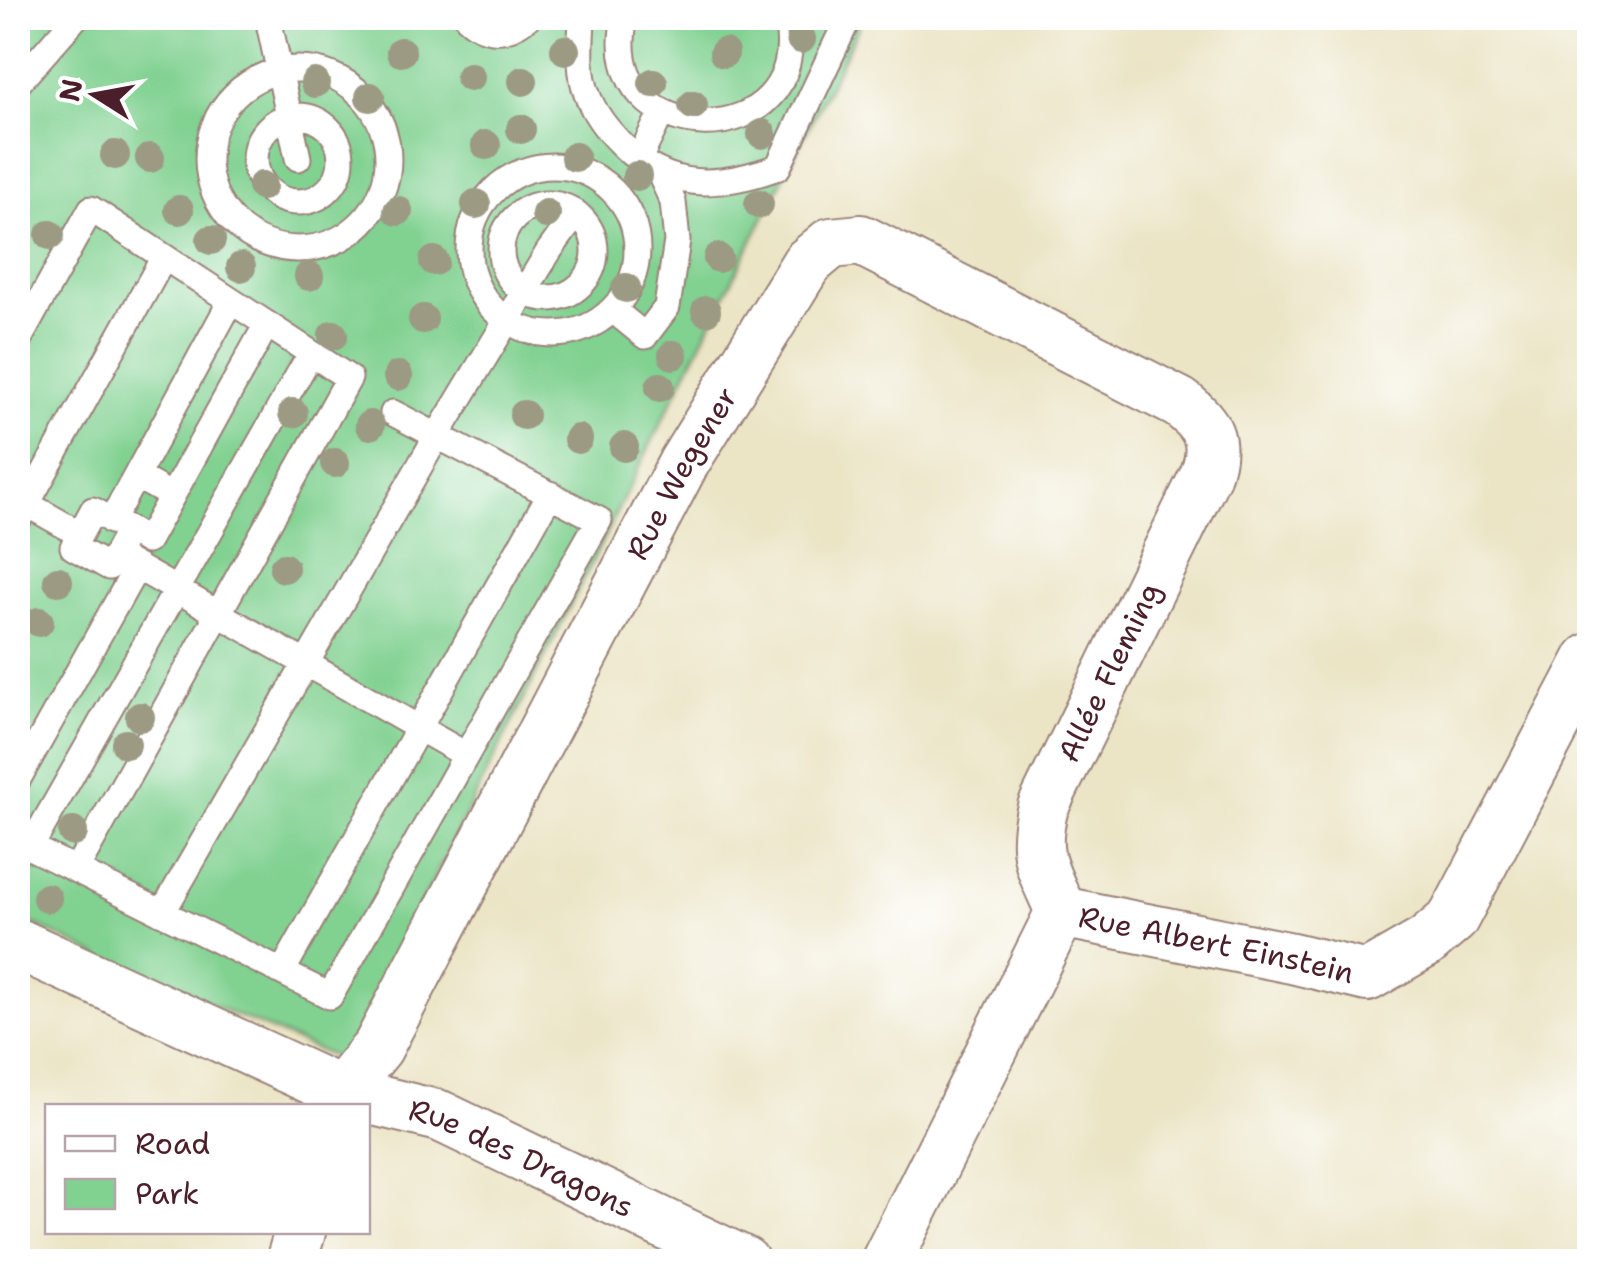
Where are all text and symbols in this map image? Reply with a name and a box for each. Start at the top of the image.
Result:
north arrow [45,45,145,145]
text: N [50,76,91,105]
street label: Rue Wegener [616,379,746,567]
street label: Allée Fleming [1048,575,1170,769]
street label: Rue Albert Einstein [1075,896,1358,993]
street label: Rue des Dragons [405,1089,641,1227]
legend [45,1104,370,1234]
text: Road [135,1123,210,1164]
text: Park [135,1173,199,1214]

